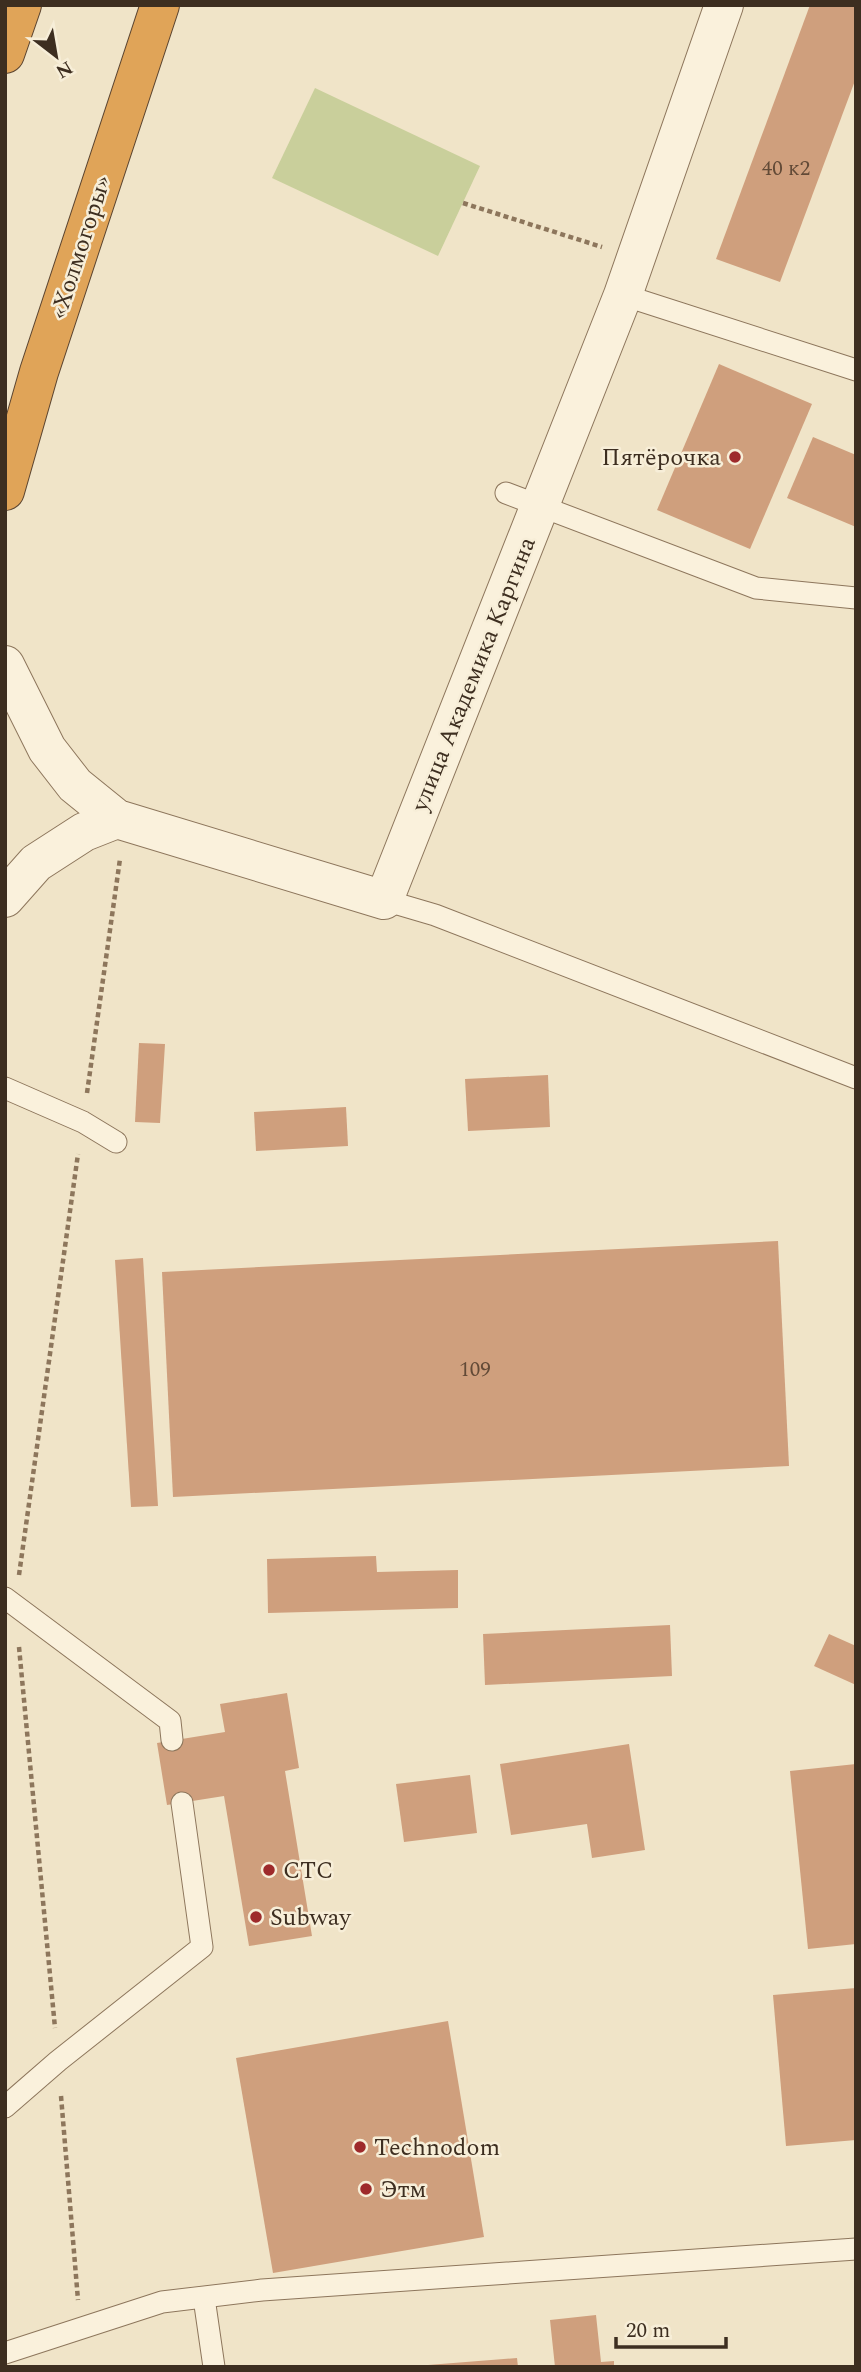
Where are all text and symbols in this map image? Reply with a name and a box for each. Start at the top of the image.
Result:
north arrow [21,21,91,91]
text: N [50,53,78,86]
house number: 40 к2 [762,153,810,185]
street label: «Холмогоры» [41,171,121,324]
place label: Пятёрочка [602,440,721,476]
marker: Пятёрочка [727,449,743,465]
street label: улица Академика Каргина [402,531,546,818]
house number: 109 [459,1354,491,1386]
place label: СТС [283,1853,333,1889]
marker: СТС [261,1862,277,1878]
place label: Subway [270,1900,352,1936]
marker: Subway [248,1909,264,1925]
place label: Technodom [374,2130,500,2166]
marker: Technodom [352,2139,368,2155]
place label: Этм [380,2172,426,2208]
marker: Этм [358,2181,374,2197]
scale bar [616,2306,726,2350]
text: 20 m [626,2315,670,2347]

